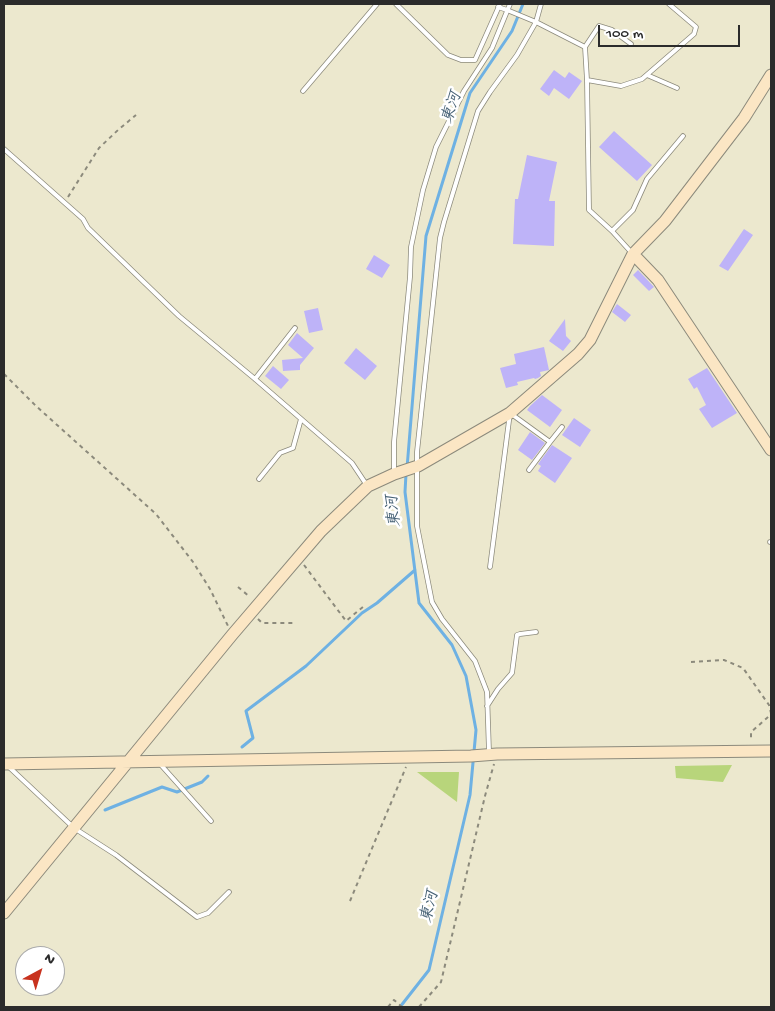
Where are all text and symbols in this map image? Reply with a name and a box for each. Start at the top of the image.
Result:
scale bar [600,15,742,47]
text: 100 m [606,25,643,43]
water label: 東河 [439,90,467,126]
water label: 東河 [384,494,406,528]
water label: 東河 [418,889,444,925]
north arrow [15,946,65,996]
text: N [40,950,58,969]

